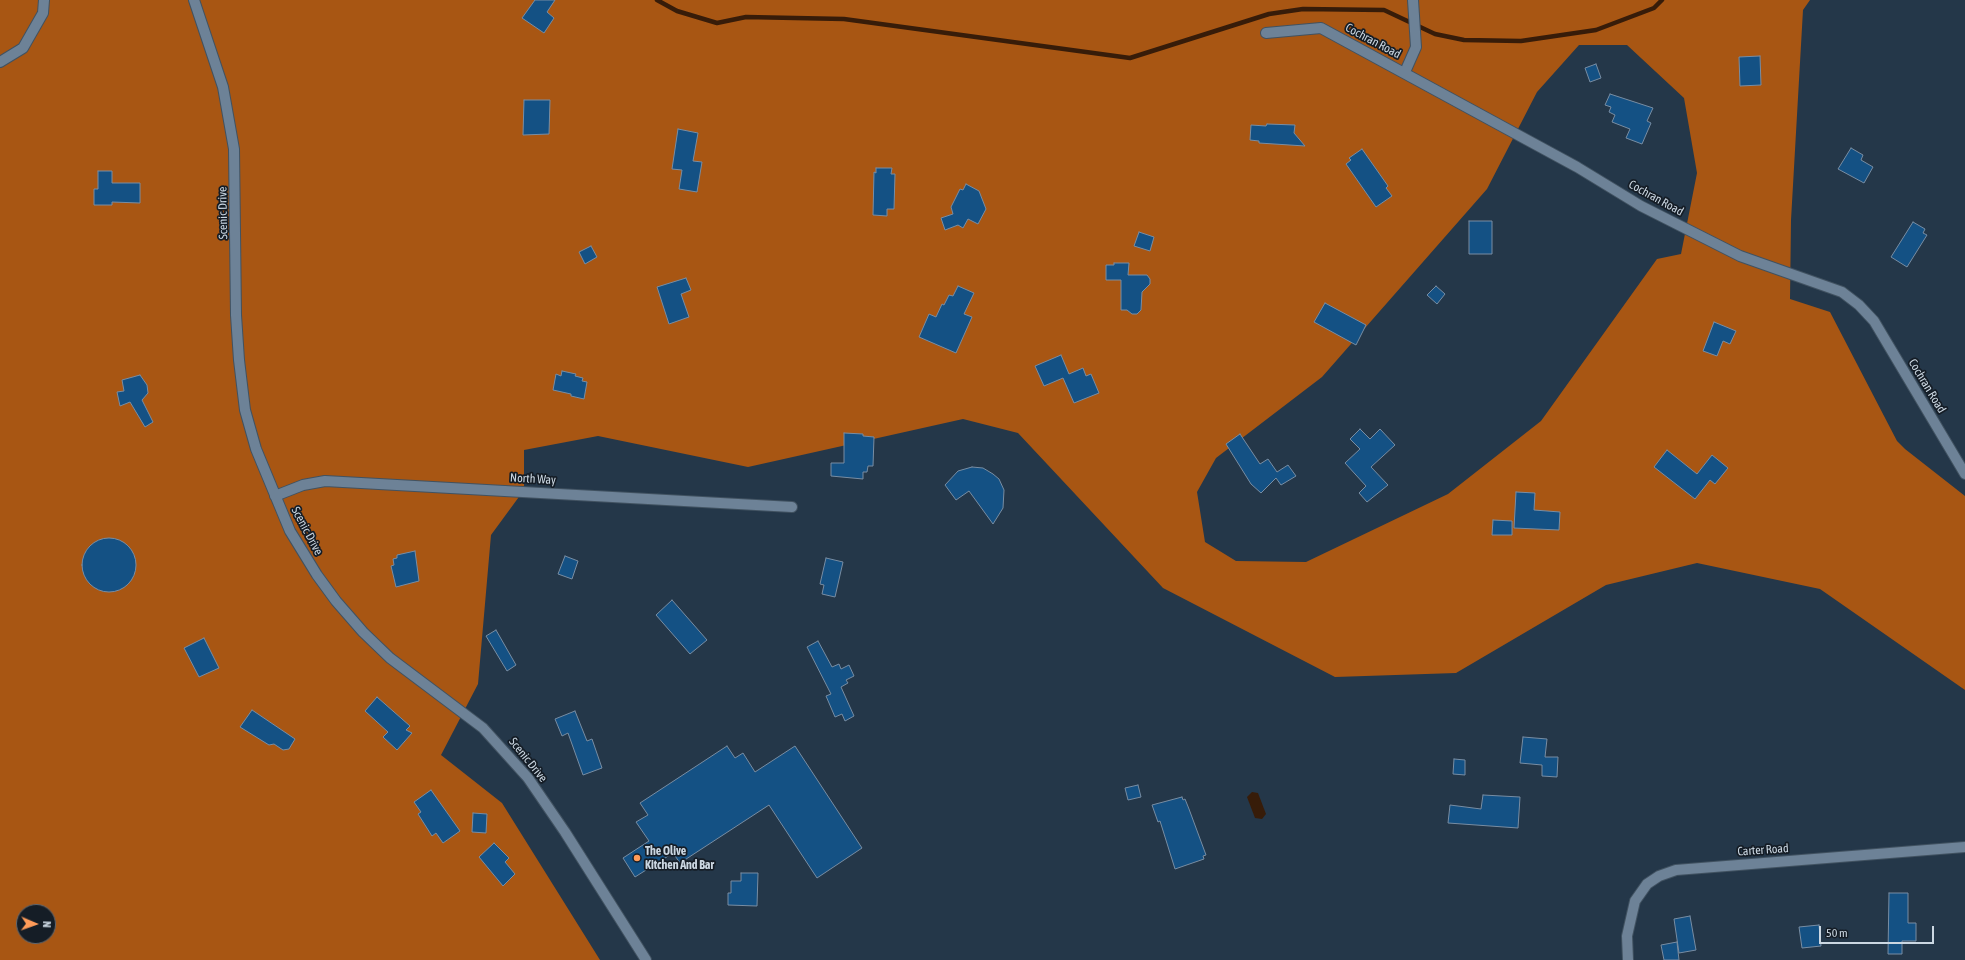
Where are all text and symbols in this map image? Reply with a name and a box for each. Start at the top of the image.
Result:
street label: Cochran Road [1343,20,1403,62]
street label: Cochran Road [1626,177,1686,219]
street label: Scenic Drive [215,186,231,240]
street label: Cochran Road [1905,356,1949,416]
street label: North Way [510,471,556,487]
street label: Scenic Drive [288,504,326,558]
street label: Scenic Drive [506,735,550,785]
street label: Carter Road [1737,841,1789,859]
place label: The Olive Kitchen And Bar [645,844,714,872]
marker: The Olive Kitchen And Bar [632,853,642,863]
north arrow [16,904,56,944]
scale bar [1821,918,1936,944]
text: N [41,921,53,928]
text: 50 m [1826,926,1848,940]

